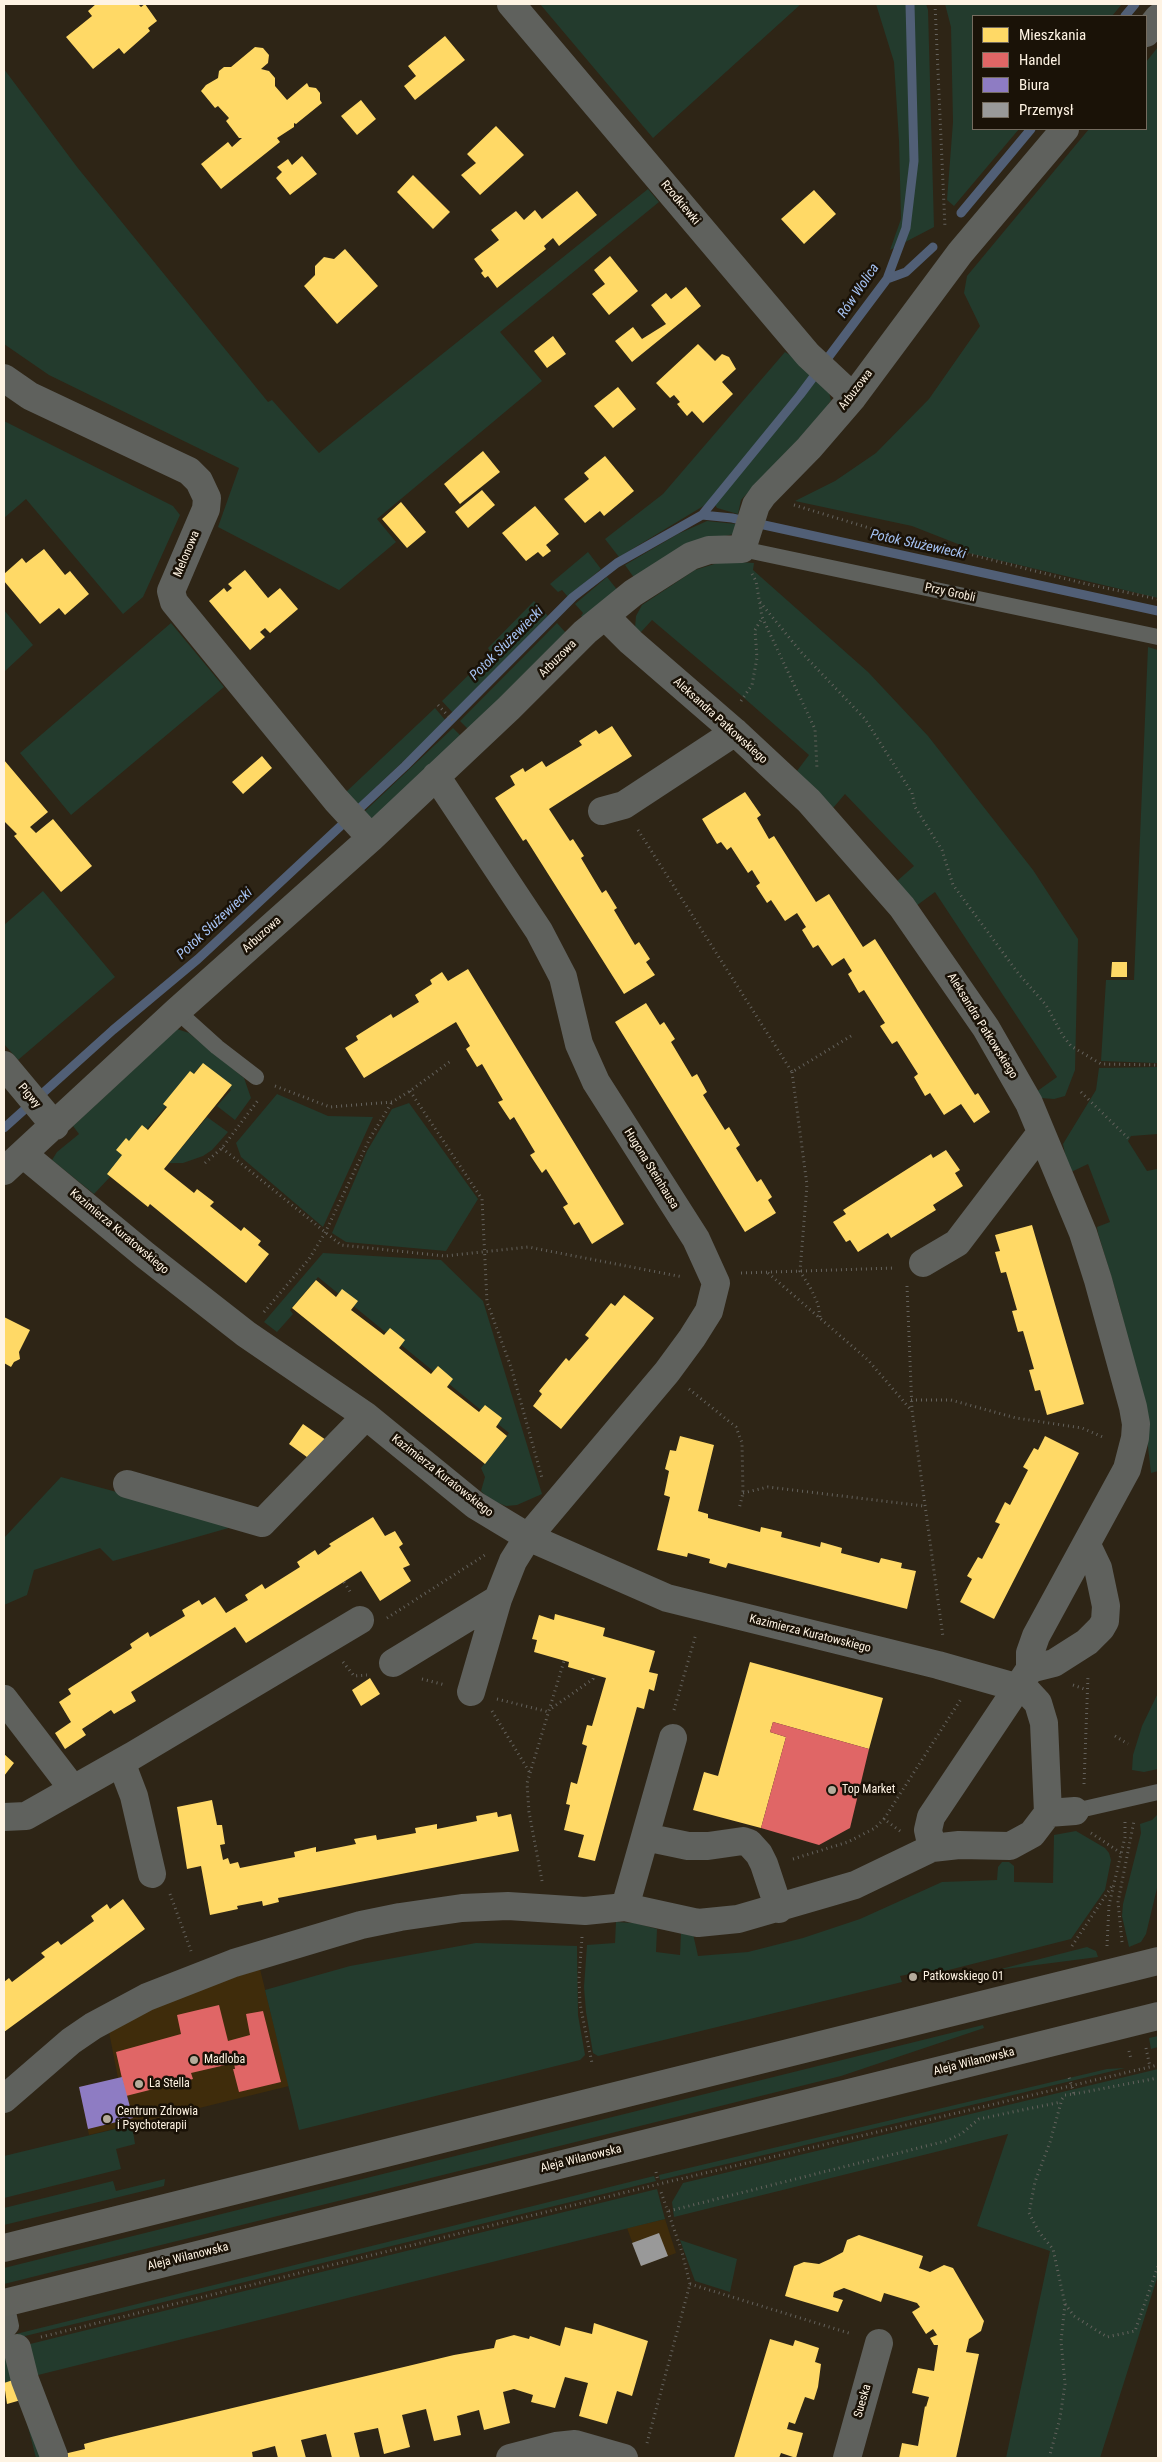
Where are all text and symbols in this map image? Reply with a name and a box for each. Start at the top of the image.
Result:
legend [972,15,1147,130]
text: Mieszkania [1019,26,1086,44]
text: Handel [1019,51,1061,69]
text: Biura [1019,76,1049,94]
text: Przemysł [1019,101,1074,119]
street label: Rzodkiewki [657,178,703,228]
water label: Rów Wolica [835,261,883,321]
street label: Arbuzowa [836,367,876,413]
water label: Potok Służewiecki [869,527,967,563]
street label: Melonowa [171,529,203,579]
street label: Przy Grobli [923,581,977,605]
water label: Potok Służewiecki [467,604,547,684]
street label: Arbuzowa [536,637,580,681]
street label: Aleksandra Patkowskiego [670,675,770,767]
water label: Potok Służewiecki [174,885,256,963]
street label: Arbuzowa [240,914,284,956]
street label: Aleksandra Patkowskiego [944,970,1020,1082]
street label: Pigwy [14,1081,44,1111]
street label: Hugona Steinhausa [621,1126,681,1212]
street label: Kazimierza Kuratowskiego [66,1186,172,1278]
street label: Kazimierza Kuratowskiego [388,1432,496,1520]
street label: Kazimierza Kuratowskiego [748,1612,872,1656]
place label: Top Market [842,1783,895,1797]
marker: Top Market [826,1784,838,1796]
place label: Patkowskiego 01 [923,1970,1004,1984]
marker: Patkowskiego 01 [907,1971,919,1983]
street label: Aleja Wilanowska [932,2045,1016,2079]
place label: Madloba [204,2053,245,2067]
marker: Madloba [188,2054,200,2066]
place label: La Stella [149,2077,190,2091]
marker: La Stella [133,2078,145,2090]
place label: Centrum Zdrowia i Psychoterapii [117,2105,198,2133]
marker: Centrum Zdrowia i Psychoterapii [101,2113,113,2125]
street label: Aleja Wilanowska [539,2142,623,2176]
street label: Aleja Wilanowska [146,2240,230,2274]
street label: Sueska [851,2383,875,2419]

